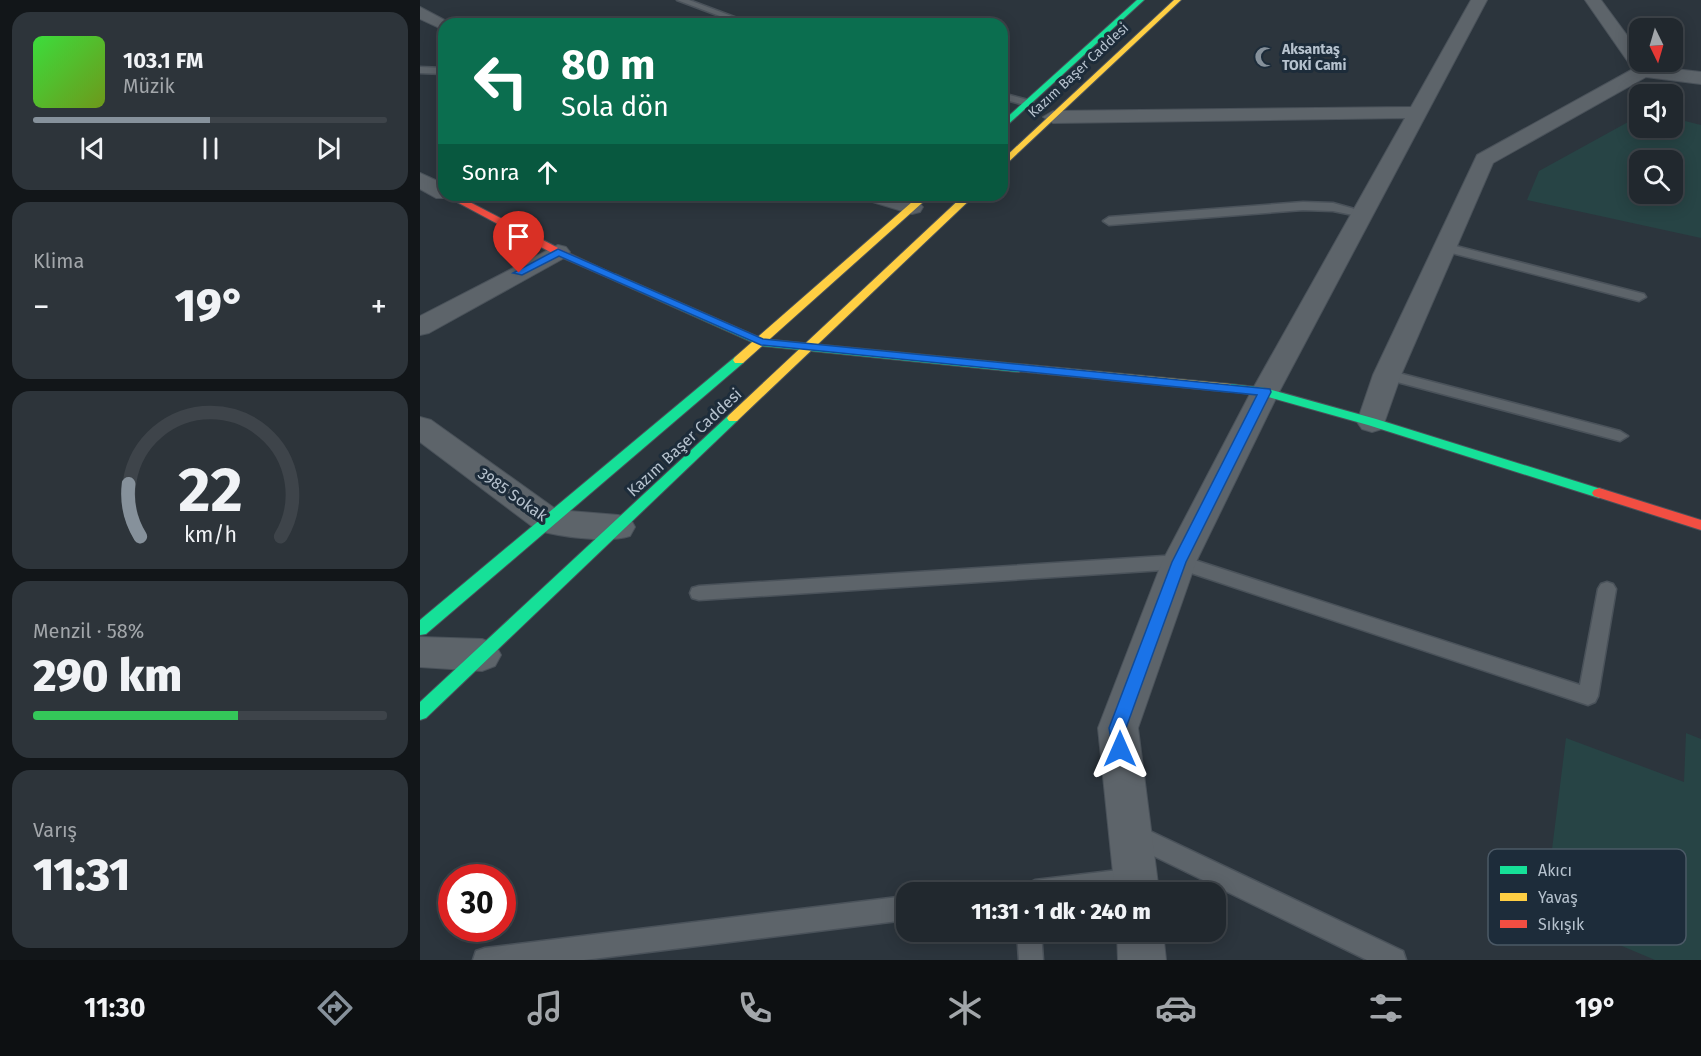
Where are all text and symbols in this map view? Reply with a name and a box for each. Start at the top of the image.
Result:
north arrow [1629,18,1683,72]
map controls [1629,18,1683,204]
street label: Kazım Başer Caddesi [1025,19,1132,121]
text: 80 m [561,40,655,90]
place label: Aksantaş TOKİ Cami [1281,41,1346,74]
icon: left [462,42,540,120]
mosque icon: Aksantaş TOKİ Cami [1253,45,1277,69]
text: 103.1 FM [123,47,203,74]
text: Müzik [123,74,175,98]
button: sound [1629,84,1683,138]
text: Sola dön [561,91,669,123]
icon: previous [76,132,109,165]
icon: pause [194,132,227,165]
icon: next [312,132,345,165]
button: search [1629,150,1683,204]
icon: ahead [531,156,564,189]
text: Sonra [462,159,519,186]
pin [493,211,544,273]
icon: arrive [502,220,535,253]
text: Klima [33,249,84,273]
text: 19° [175,279,245,333]
text: − [33,287,50,327]
text: + [371,287,387,327]
street label: Kazım Başer Caddesi [623,384,746,501]
text: 22 [178,453,242,528]
street label: 3985 Sokak [474,464,552,526]
text: km/h [183,522,237,548]
text: Menzil · 58% [33,619,144,643]
text: 290 km [33,649,182,703]
position arrow [1088,717,1152,781]
text: Varış [33,818,77,842]
text: 11:31 [33,848,130,902]
legend [1488,849,1686,945]
text: Akıcı [1538,861,1572,880]
speed limit sign: 30 [438,864,516,942]
text: Yavaş [1538,888,1578,908]
text: 11:31 · 1 dk · 240 m [971,898,1151,925]
text: Sıkışık [1538,915,1585,935]
icon: directions [314,987,356,1029]
icon: music [524,987,566,1029]
icon: phone [734,987,776,1029]
icon: climate [944,987,986,1029]
icon: car [1155,987,1197,1029]
icon: filters [1365,987,1407,1029]
text: 11:30 [84,992,145,1024]
text: 19° [1575,992,1617,1024]

